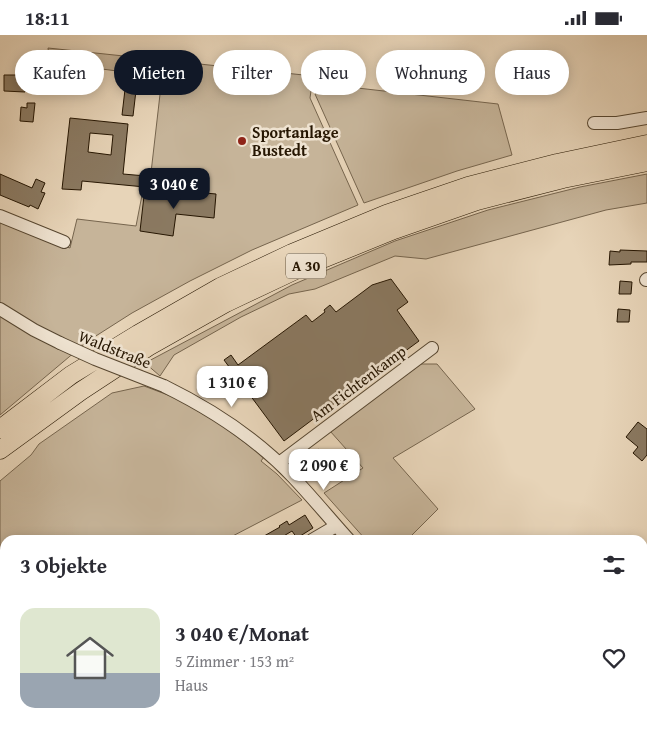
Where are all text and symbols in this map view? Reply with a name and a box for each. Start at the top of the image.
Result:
text: 18:11 [25,4,70,32]
chip: Kaufen [15,50,104,95]
chip: Mieten [114,50,203,95]
chip: Filter [213,50,291,95]
chip: Neu [301,50,366,95]
chip: Wohnung [376,50,485,95]
chip: Haus [495,50,569,95]
place label: Sportanlage Bustedt [252,120,339,162]
marker: Sportanlage Bustedt [236,135,248,147]
pin: 3 040 € [128,167,220,210]
text: 3 040 € [150,172,198,196]
road number: A 30 [286,253,326,279]
street label: Waldstraße [75,324,155,374]
street label: Am Fichtenkamp [305,339,411,427]
pin: 1 310 € [186,365,278,408]
text: 1 310 € [208,370,256,394]
pin: 2 090 € [278,449,370,491]
text: 2 090 € [300,453,348,477]
text: 3 Objekte [20,550,107,581]
icon: filters [600,551,628,579]
text: 3 040 €/Monat [175,618,309,649]
icon: home [60,628,120,688]
icon: heart [600,644,628,672]
text: 5 Zimmer · 153 m² [175,649,294,673]
text: Haus [175,673,208,697]

